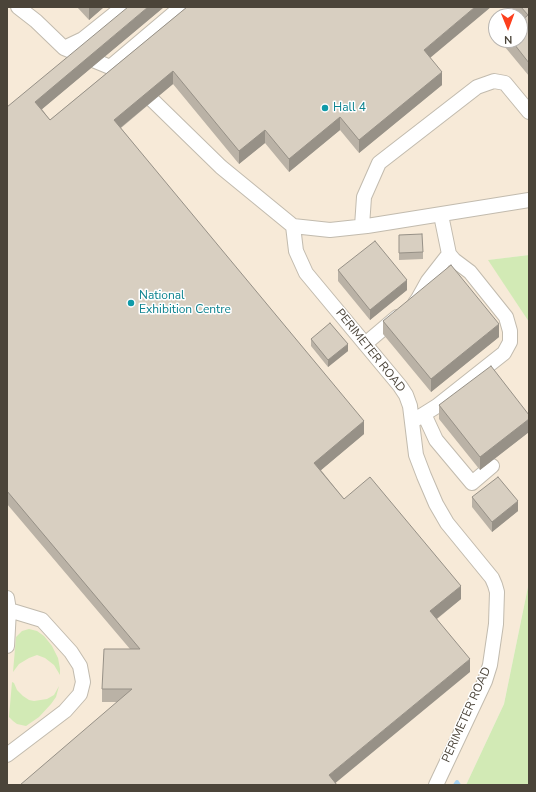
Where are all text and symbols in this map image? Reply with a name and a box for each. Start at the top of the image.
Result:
north arrow [488,8,528,48]
text: N [504,32,512,47]
place label: Hall 4 [333,101,366,115]
marker: Hall 4 [320,103,330,113]
place label: National Exhibition Centre [139,289,231,317]
marker: National Exhibition Centre [126,298,136,308]
street label: PERIMETER ROAD [332,307,408,395]
street label: PERIMETER ROAD [440,665,494,765]

